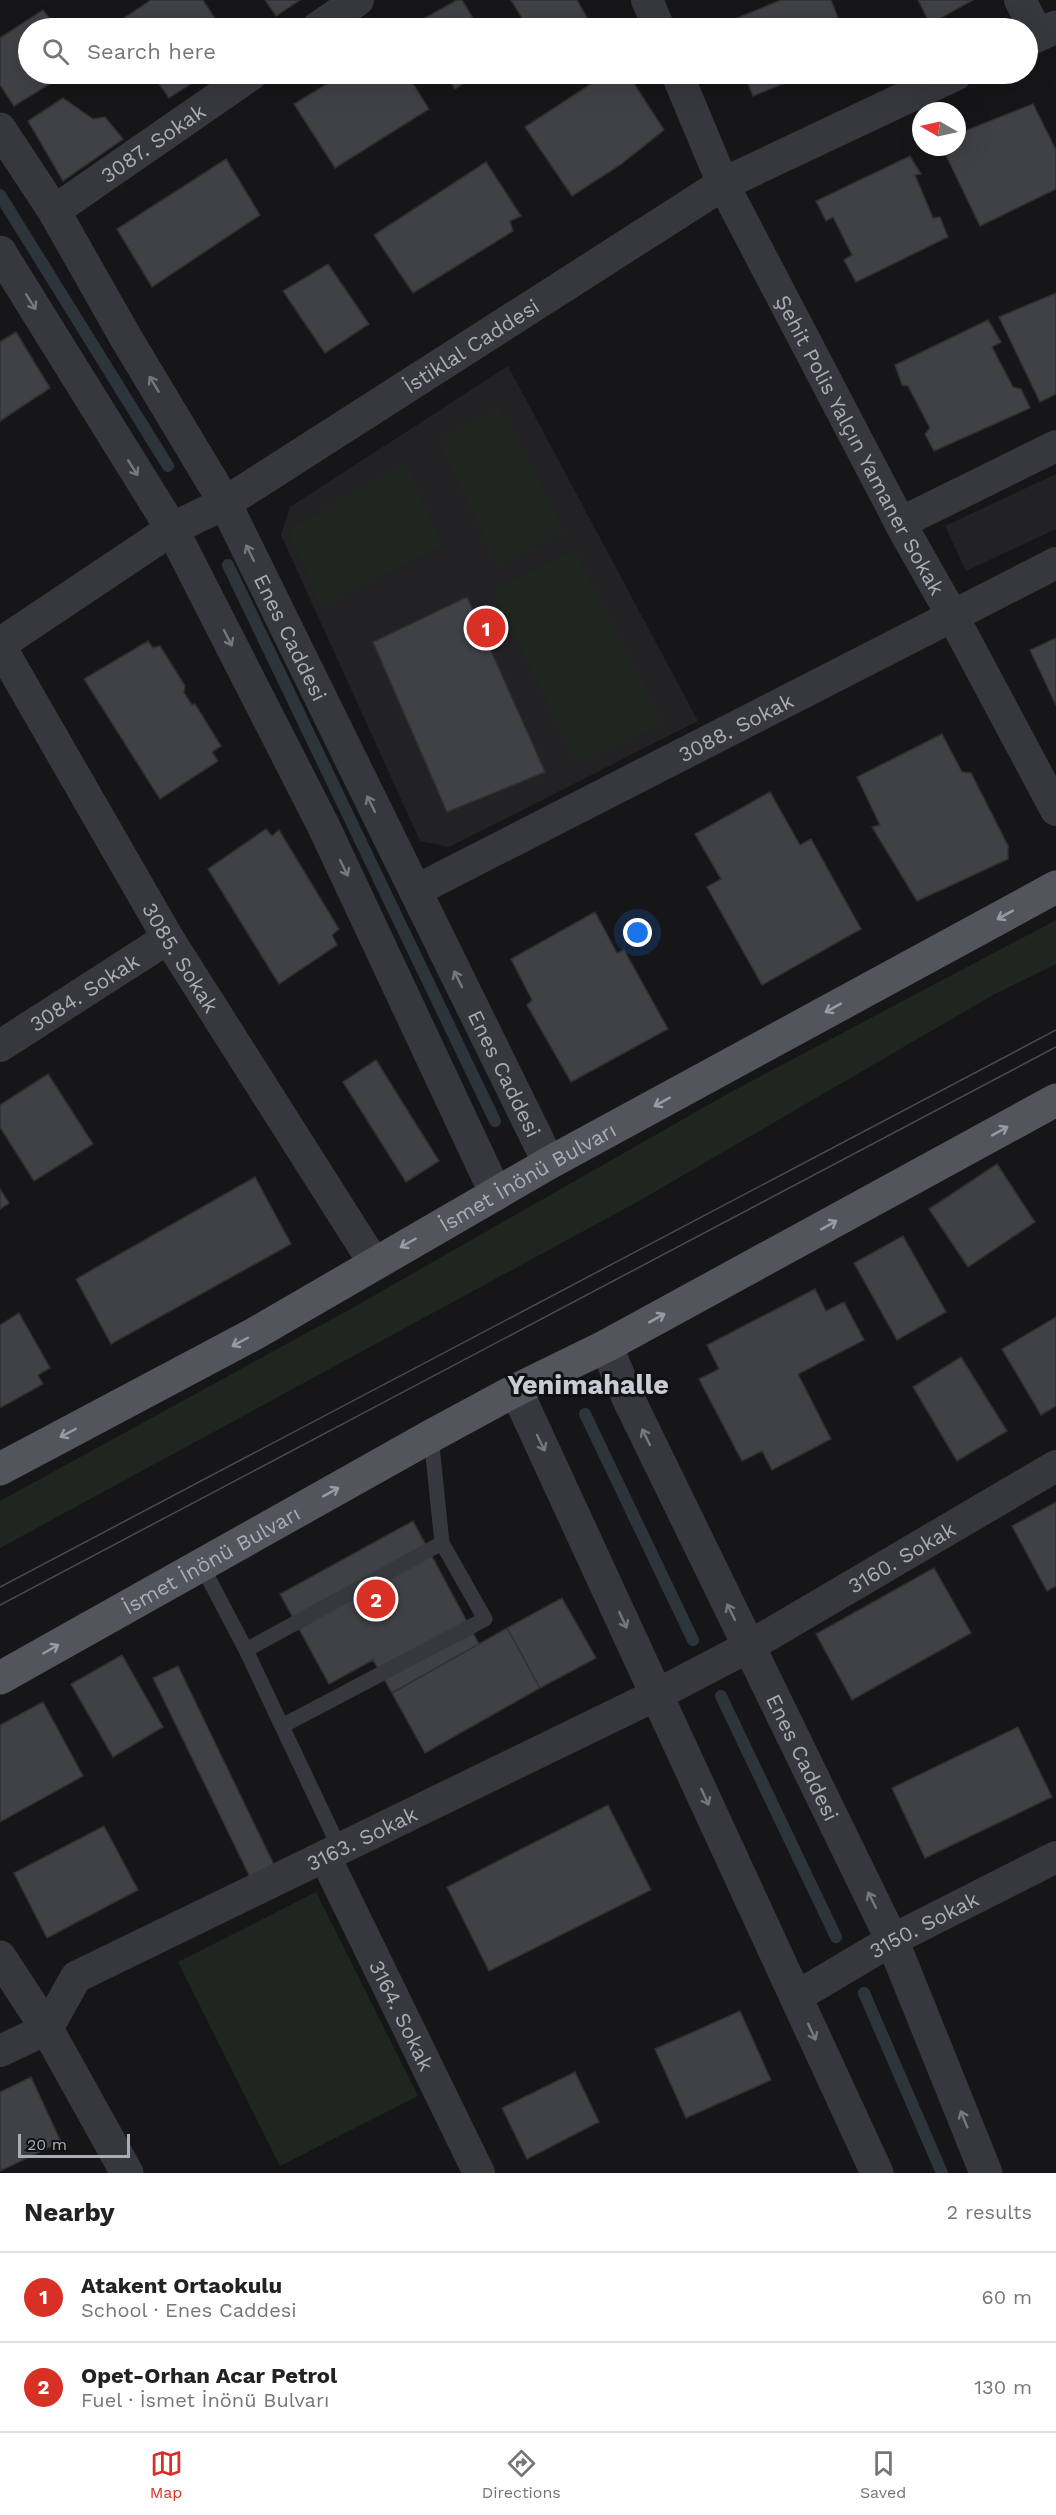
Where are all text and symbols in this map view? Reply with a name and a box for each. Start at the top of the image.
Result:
search box [18,18,1038,84]
icon: search [39,35,72,68]
text: Search here [87,39,216,64]
street label: 3087. Sokak [96,98,210,188]
north arrow [912,102,966,156]
street label: Şehit Polis Yalçın Yamaner Sokak [771,291,950,599]
one-way arrow [25,293,37,310]
street label: İstiklal Caddesi [398,293,543,398]
one-way arrow [147,376,159,393]
one-way arrow [128,459,140,476]
one-way arrow [243,545,255,563]
street label: Enes Caddesi [249,570,333,705]
pin: 1 [466,606,506,650]
one-way arrow [222,629,234,647]
street label: 3088. Sokak [674,687,797,767]
one-way arrow [365,796,377,814]
one-way arrow [339,859,351,877]
street label: 3085. Sokak [138,898,224,1017]
one-way arrow [996,910,1014,921]
your location [623,918,652,947]
street label: 3084. Sokak [25,948,144,1036]
one-way arrow [452,970,463,988]
one-way arrow [825,1003,843,1014]
street label: Enes Caddesi [463,1006,547,1141]
one-way arrow [654,1096,671,1108]
street label: İsmet İnönü Bulvarı [434,1117,620,1237]
one-way arrow [990,1125,1008,1136]
one-way arrow [819,1219,837,1230]
one-way arrow [400,1238,417,1250]
one-way arrow [648,1312,666,1323]
one-way arrow [232,1336,249,1348]
district label: Yenimahalle [507,1369,669,1401]
one-way arrow [59,1428,77,1439]
one-way arrow [640,1428,651,1446]
one-way arrow [536,1433,548,1451]
one-way arrow [321,1486,339,1497]
street label: İsmet İnönü Bulvarı [118,1500,304,1619]
street label: 3160. Sokak [843,1516,960,1598]
pin: 2 [356,1576,395,1622]
one-way arrow [724,1604,736,1622]
one-way arrow [618,1610,630,1628]
one-way arrow [42,1643,59,1655]
street label: Enes Caddesi [761,1690,844,1825]
one-way arrow [700,1788,711,1806]
street label: 3163. Sokak [302,1801,421,1876]
street label: 3150. Sokak [865,1886,983,1963]
one-way arrow [866,1892,878,1910]
street label: 3164. Sokak [365,1956,440,2075]
one-way arrow [806,2022,818,2040]
one-way arrow [958,2110,969,2128]
scale bar [18,2131,130,2158]
text: 20 m [27,2135,67,2154]
text: Nearby [24,2197,115,2227]
text: 2 results [947,2200,1032,2224]
text: Atakent Ortaokulu [81,2273,282,2298]
text: 1 [39,2285,48,2309]
text: 60 m [982,2285,1032,2309]
text: School · Enes Caddesi [81,2298,297,2322]
text: Opet-Orhan Acar Petrol [81,2363,337,2388]
text: 2 [38,2375,49,2399]
text: 130 m [974,2375,1032,2399]
text: Fuel · İsmet İnönü Bulvarı [81,2388,329,2412]
tab: Map [150,2447,183,2502]
tab: Directions [482,2447,561,2502]
tab: Saved [860,2447,906,2502]

